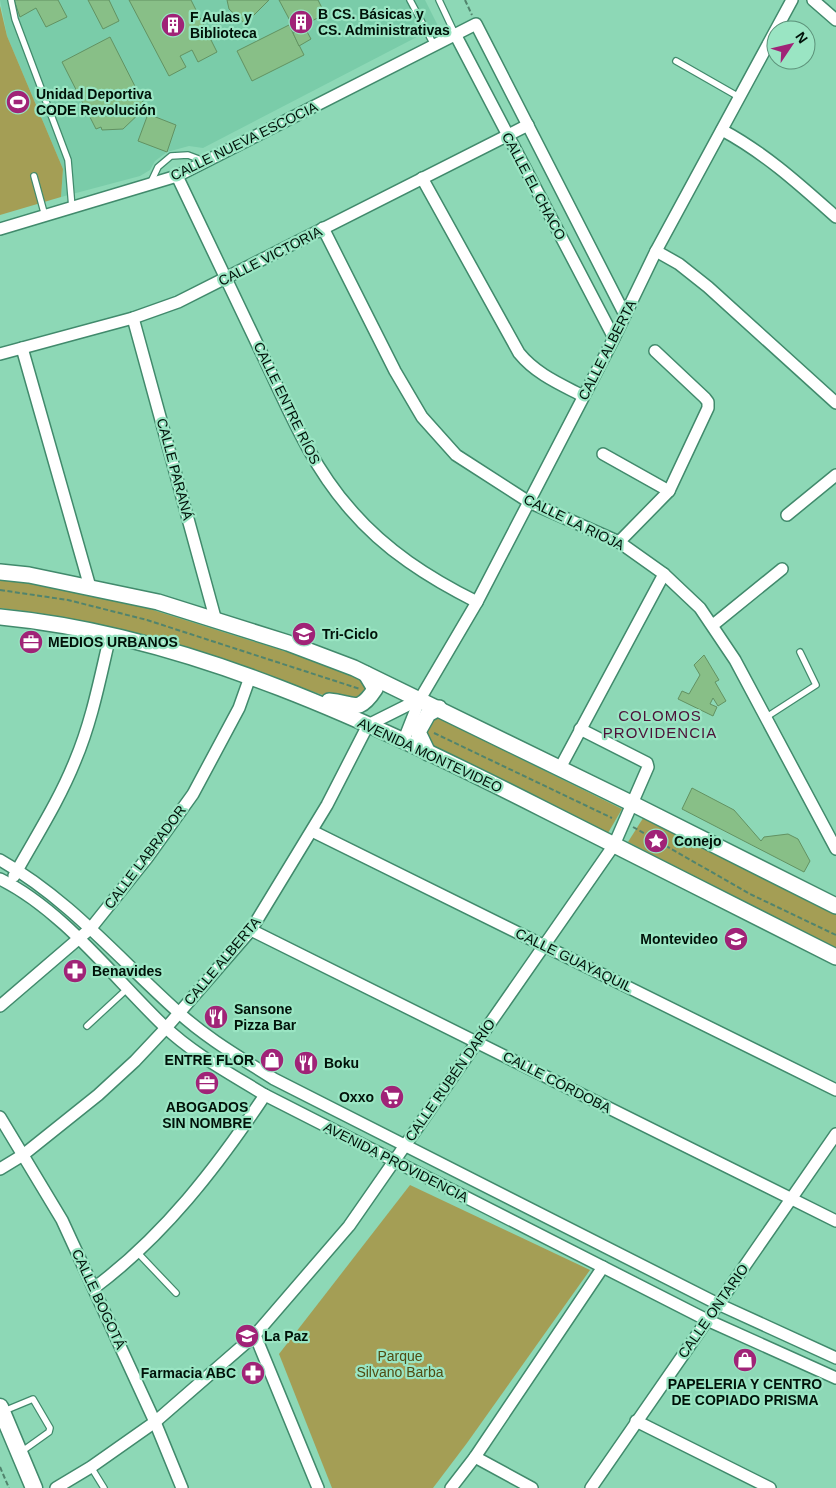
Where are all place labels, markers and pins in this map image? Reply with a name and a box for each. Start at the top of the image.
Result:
place label: B CS. Básicas y CS. Administrativas [318,6,450,38]
place label: F Aulas y Biblioteca [190,9,257,41]
building icon: B CS. Básicas y CS. Administrativas [288,9,314,35]
building icon: F Aulas y Biblioteca [160,12,186,38]
place label: Unidad Deportiva CODE Revolución [36,86,156,118]
sports icon: Unidad Deportiva CODE Revolución [5,89,31,115]
school or university icon: Tri-Ciclo [291,621,317,647]
place label: Tri-Ciclo [322,626,378,642]
office icon: MEDIOS URBANOS [18,629,44,655]
place label: MEDIOS URBANOS [48,634,178,650]
place icon: Conejo [643,828,669,854]
place label: Conejo [674,833,721,849]
school or university icon: Montevideo [723,926,749,952]
place label: Montevideo [640,931,718,947]
pharmacy icon: Benavides [62,958,88,984]
place label: Benavides [92,963,162,979]
place label: Sansone Pizza Bar [234,1001,297,1033]
restaurant icon: Sansone Pizza Bar [203,1004,229,1030]
shop icon: ENTRE FLOR [259,1047,285,1073]
restaurant icon: Boku [293,1050,319,1076]
place label: ENTRE FLOR [165,1052,254,1068]
place label: Boku [324,1055,359,1071]
office icon: ABOGADOS SIN NOMBRE [194,1070,220,1096]
supermarket icon: Oxxo [379,1084,405,1110]
place label: Oxxo [339,1089,374,1105]
place label: ABOGADOS SIN NOMBRE [162,1099,252,1131]
school or university icon: La Paz [234,1323,260,1349]
place label: La Paz [264,1328,308,1344]
shop icon: PAPELERIA Y CENTRO DE COPIADO PRISMA [732,1347,758,1373]
pharmacy icon: Farmacia ABC [240,1360,266,1386]
place label: Farmacia ABC [141,1365,236,1381]
place label: PAPELERIA Y CENTRO DE COPIADO PRISMA [668,1376,822,1408]

